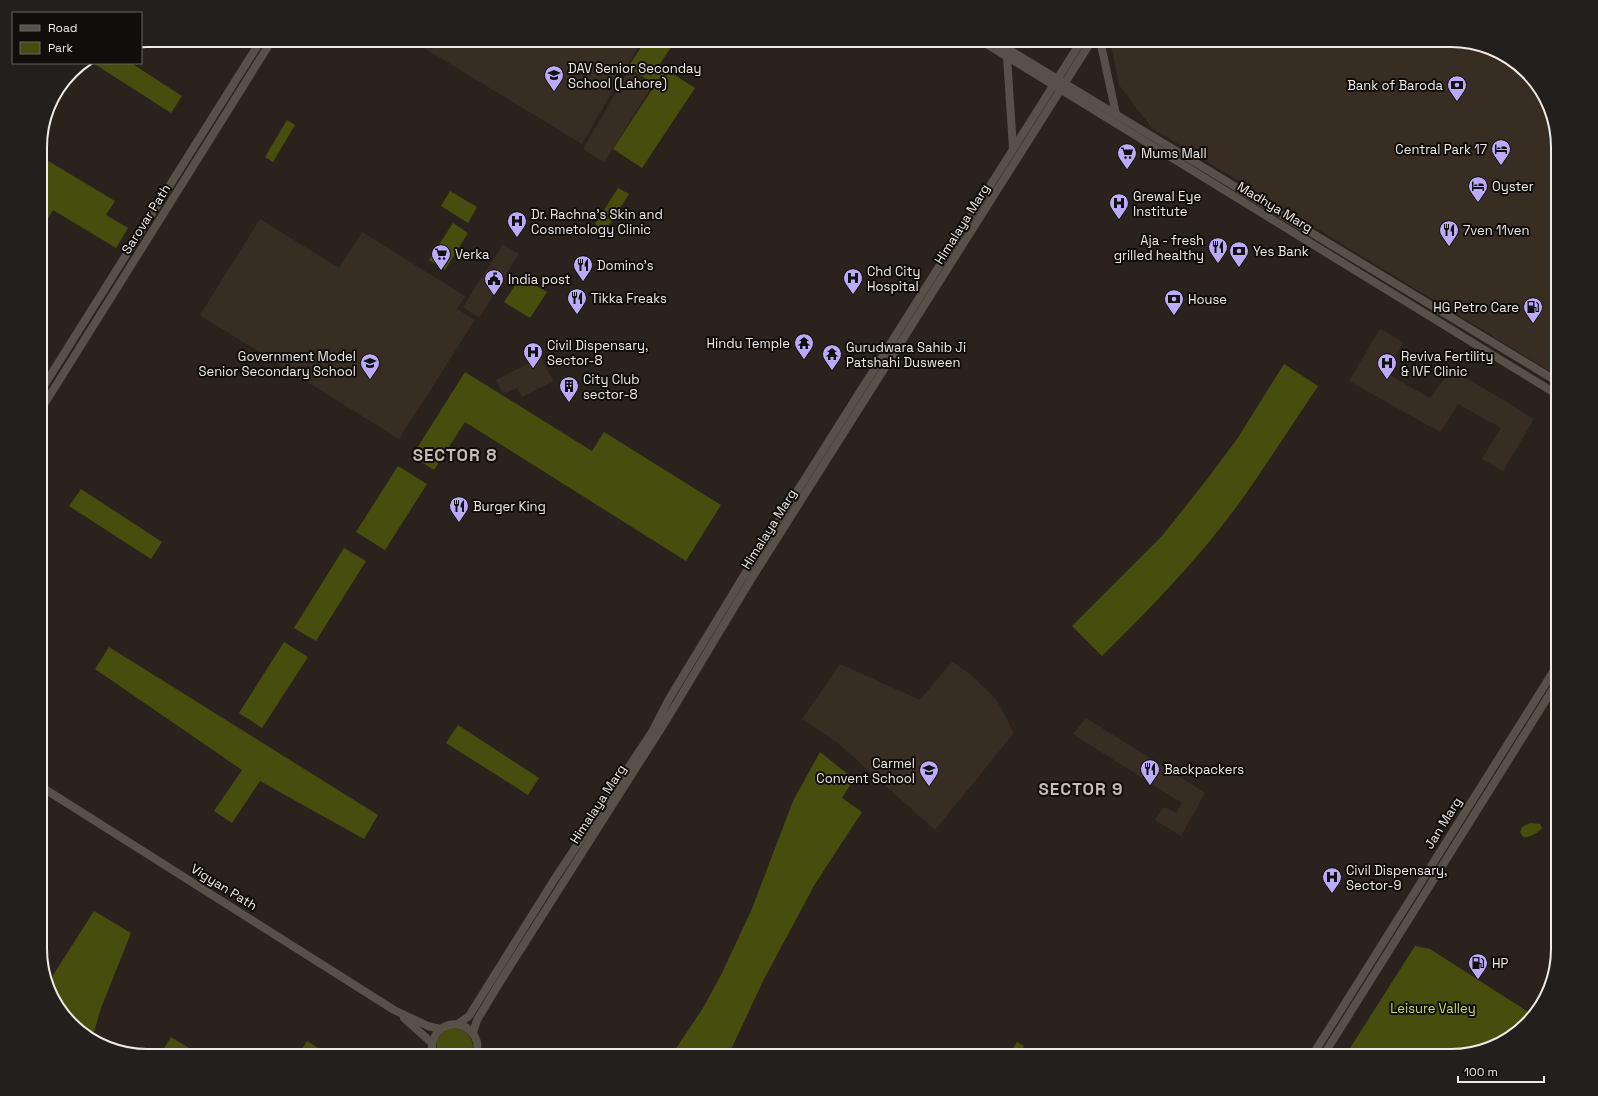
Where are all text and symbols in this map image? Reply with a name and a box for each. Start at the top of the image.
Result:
legend [12,12,142,64]
text: Road [48,20,77,36]
text: Park [48,40,73,56]
place label: DAV Senior Seconday School (Lahore) [568,60,701,92]
school or university icon: DAV Senior Seconday School (Lahore) [543,64,565,92]
bank icon: Bank of Baroda [1446,74,1468,102]
place label: Bank of Baroda [1347,77,1444,94]
hotel icon: Central Park 17 [1490,138,1512,166]
place label: Central Park 17 [1395,141,1487,158]
supermarket icon: Mums Mall [1116,142,1138,170]
place label: Mums Mall [1141,145,1207,162]
hotel icon: Oyster [1467,175,1489,203]
street label: Madhya Marg [1234,178,1316,236]
place label: Oyster [1492,178,1534,195]
street label: Sarovar Path [118,181,174,257]
street label: Himalaya Marg [931,181,993,267]
place label: Grewal Eye Institute [1133,188,1201,220]
hospital icon: Grewal Eye Institute [1108,192,1130,220]
place label: Dr. Rachna's Skin and Cosmetology Clinic [531,206,663,238]
hospital icon: Dr. Rachna's Skin and Cosmetology Clinic [506,210,528,238]
restaurant icon: 7ven 11ven [1438,219,1460,247]
place label: 7ven 11ven [1463,222,1529,239]
place label: Aja - fresh grilled healthy [1114,232,1204,264]
restaurant icon: Aja - fresh grilled healthy [1207,236,1229,264]
bank icon: Yes Bank [1228,240,1250,268]
supermarket icon: Verka [430,243,452,271]
place label: Yes Bank [1253,243,1309,260]
place label: Verka [455,246,490,263]
restaurant icon: Domino's [572,254,594,282]
place label: Domino's [597,257,654,274]
place label: Chd City Hospital [867,263,921,295]
hospital icon: Chd City Hospital [842,267,864,295]
public building icon: India post [483,268,505,296]
place label: India post [508,271,571,288]
restaurant icon: Tikka Freaks [566,287,588,315]
bank icon: House [1163,288,1185,316]
place label: Tikka Freaks [591,290,667,307]
place label: House [1188,291,1227,308]
fuel station icon: HG Petro Care [1522,296,1544,324]
place label: HG Petro Care [1433,299,1519,316]
temple icon: Hindu Temple [793,332,815,360]
place label: Hindu Temple [707,335,790,352]
place label: Civil Dispensary, Sector-8 [547,337,648,369]
place label: Gurudwara Sahib Ji Patshahi Dusween [846,339,966,371]
hospital icon: Civil Dispensary, Sector-8 [522,341,544,369]
temple icon: Gurudwara Sahib Ji Patshahi Dusween [821,343,843,371]
place label: Government Model Senior Secondary School [198,348,356,380]
place label: Reviva Fertility & IVF Clinic [1401,348,1493,380]
school or university icon: Government Model Senior Secondary School [359,352,381,380]
hospital icon: Reviva Fertility & IVF Clinic [1376,352,1398,380]
place label: City Club sector-8 [583,371,640,403]
building icon: City Club sector-8 [558,375,580,403]
district label: SECTOR 8 [413,444,497,466]
street label: Himalaya Marg [738,486,800,572]
restaurant icon: Burger King [448,495,470,523]
place label: Burger King [473,498,546,515]
place label: Carmel Convent School [816,755,915,787]
restaurant icon: Backpackers [1139,758,1161,786]
school or university icon: Carmel Convent School [918,759,940,787]
street label: Himalaya Marg [566,761,630,847]
place label: Backpackers [1164,761,1244,778]
district label: SECTOR 9 [1038,778,1124,800]
street label: Jan Marg [1420,794,1466,852]
street label: Vigyan Path [188,860,260,914]
place label: Civil Dispensary, Sector-9 [1346,862,1447,894]
hospital icon: Civil Dispensary, Sector-9 [1321,866,1343,894]
fuel station icon: HP [1467,952,1489,980]
place label: HP [1492,955,1509,972]
park label: Leisure Valley [1390,1000,1476,1017]
scale bar [1458,1058,1544,1084]
text: 100 m [1464,1064,1498,1080]

